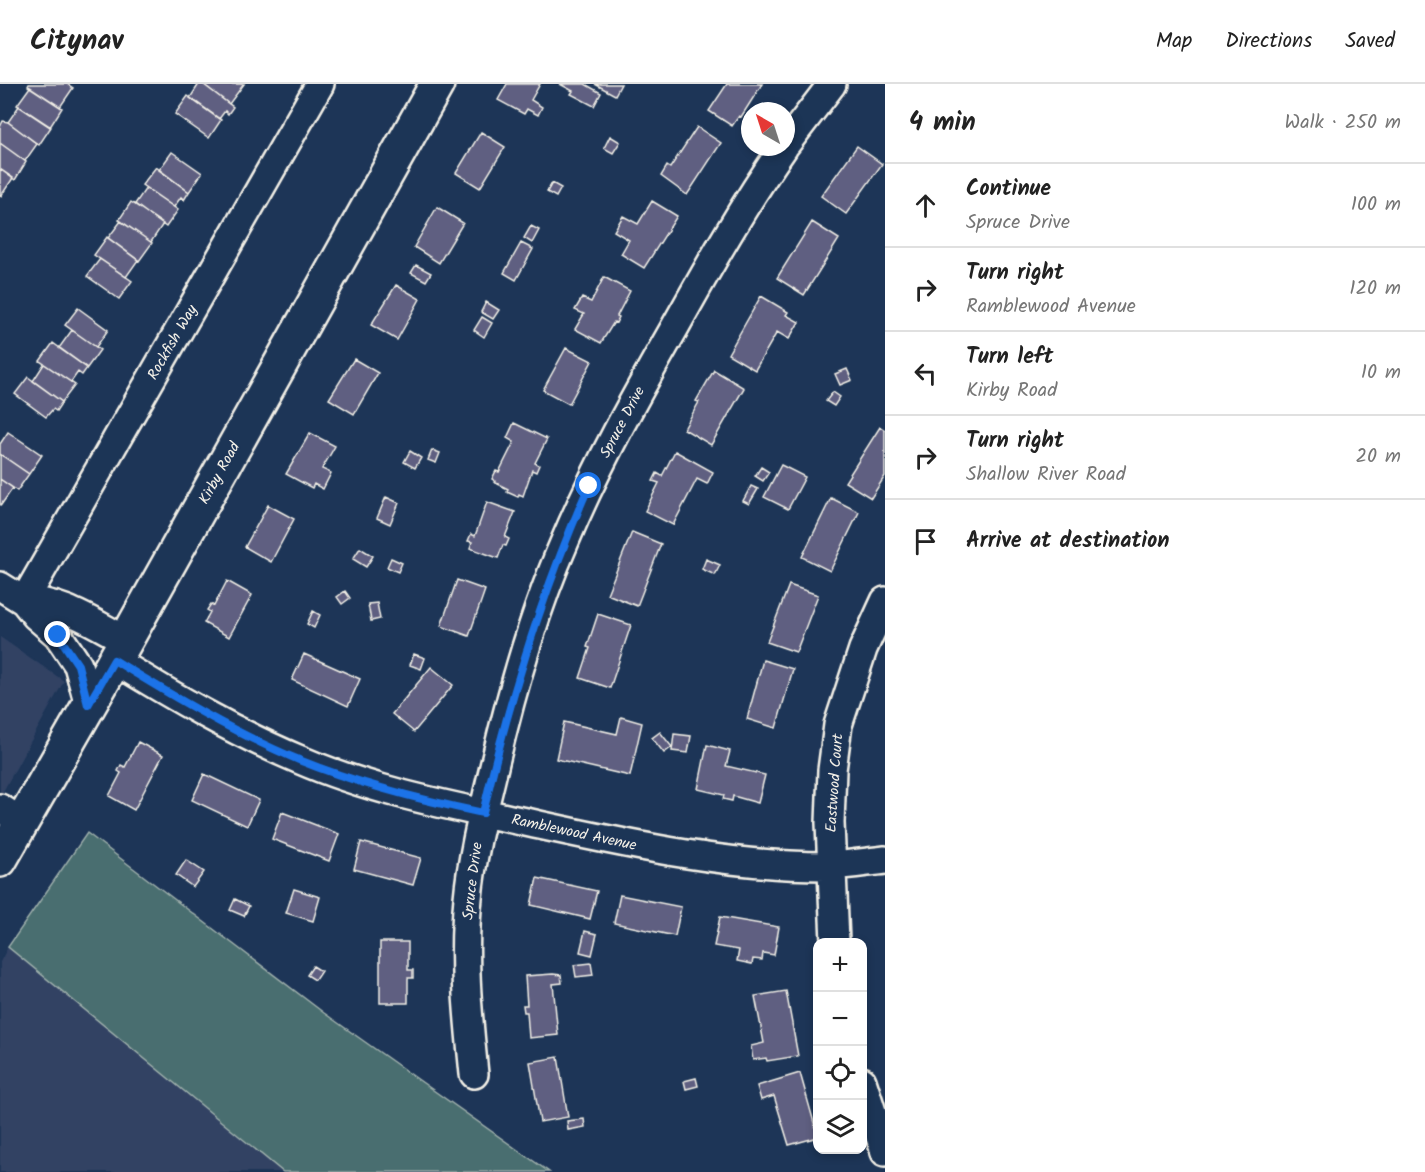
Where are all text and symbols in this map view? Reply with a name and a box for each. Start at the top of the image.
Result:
text: Citynav [30,19,123,64]
text: Map [1156,25,1192,58]
text: Directions [1225,25,1312,58]
text: Saved [1345,25,1395,58]
north arrow [741,102,795,156]
text: 4 min [909,102,976,144]
text: Walk · 250 m [1285,107,1401,139]
text: Continue [966,172,1051,207]
icon: ahead [909,189,942,222]
text: 100 m [1351,189,1401,221]
text: Spruce Drive [966,207,1070,239]
text: Turn right [966,256,1064,291]
icon: right [909,273,942,306]
text: 120 m [1349,273,1401,305]
text: Ramblewood Avenue [966,291,1136,323]
street label: Rockfish Way [142,300,205,385]
text: Turn left [966,340,1053,375]
icon: left [909,357,942,390]
text: 10 m [1361,357,1401,389]
text: Kirby Road [966,375,1057,407]
street label: Spruce Drive [594,382,652,463]
text: Turn right [966,424,1064,459]
street label: Kirby Road [193,437,247,509]
icon: right [909,441,942,474]
text: 20 m [1355,441,1401,473]
text: Shallow River Road [966,459,1126,491]
route start [575,472,601,498]
text: Arrive at destination [966,524,1169,559]
icon: arrive [909,525,942,558]
route end [44,621,70,647]
street label: Eastwood Court [820,733,850,833]
street label: Ramblewood Avenue [509,808,639,858]
street label: Spruce Drive [456,841,490,921]
map controls [813,938,867,1154]
button: + [813,938,867,992]
button: − [813,992,867,1046]
button: locate [813,1046,867,1100]
button: layers [813,1100,867,1154]

